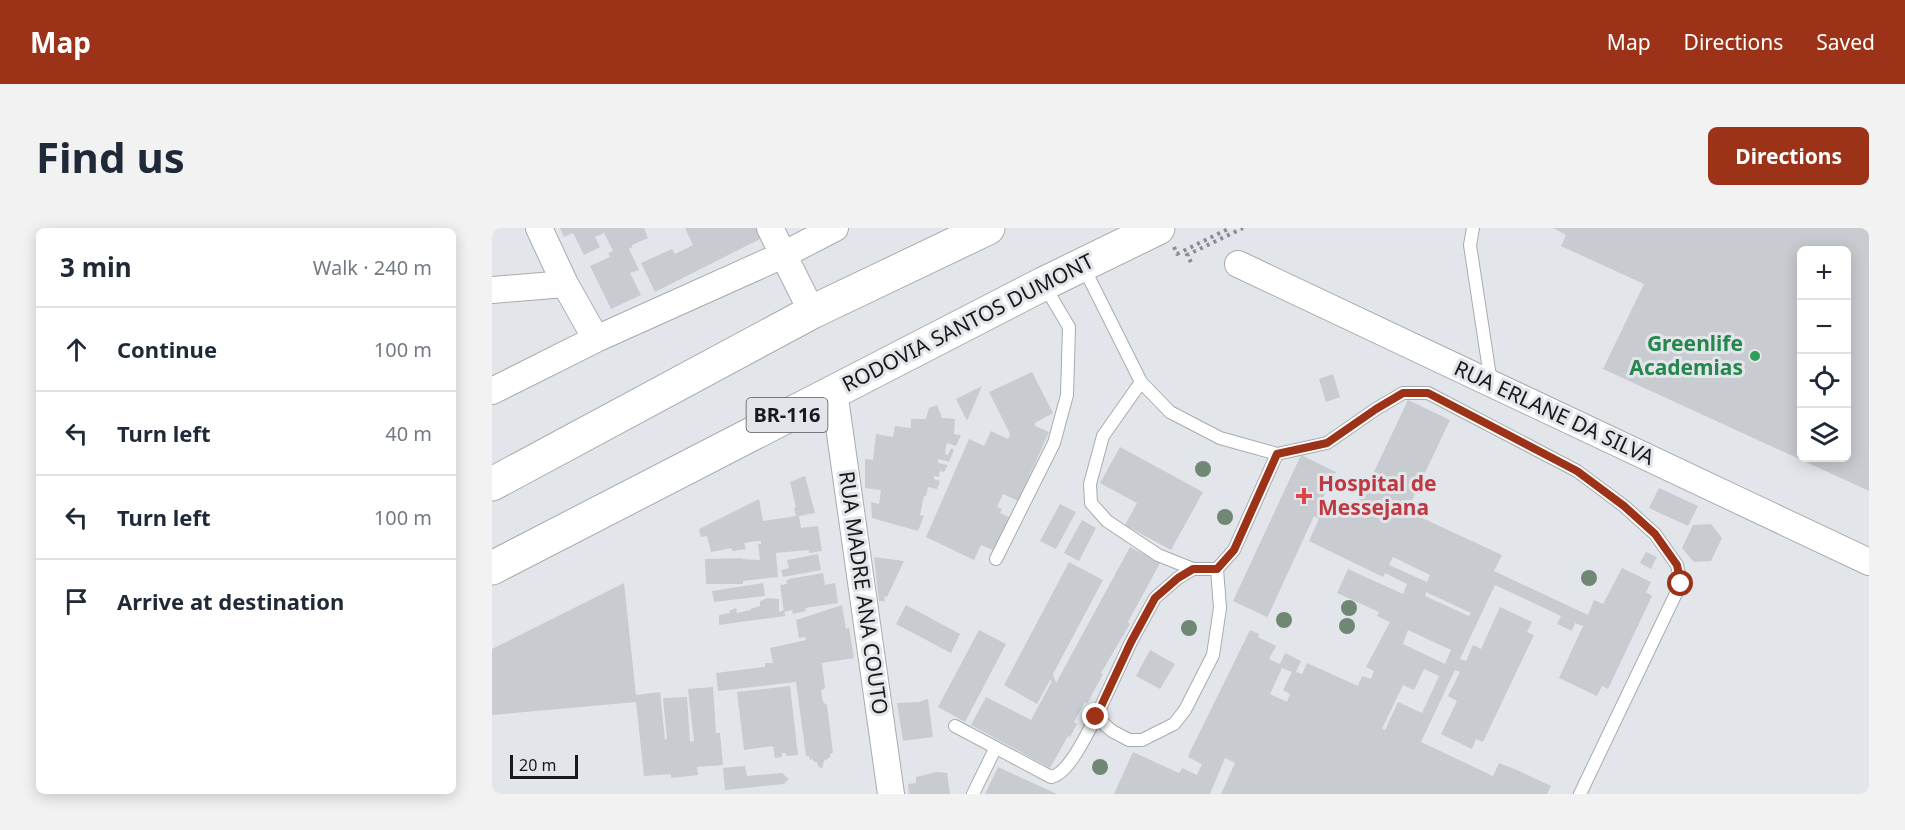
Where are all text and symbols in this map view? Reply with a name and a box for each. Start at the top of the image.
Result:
text: Map [30,23,91,61]
text: Map [1607,28,1651,56]
text: Directions [1684,28,1783,56]
text: Saved [1816,28,1875,56]
button: Directions [1708,127,1869,185]
text: Find us [36,128,185,185]
street label: RODOVIA SANTOS DUMONT [837,246,1098,398]
map controls [1797,246,1851,462]
button: + [1797,246,1851,300]
text: 3 min [60,249,132,285]
text: Walk · 240 m [313,254,432,281]
button: − [1797,300,1851,354]
place label: Greenlife Academias [1629,329,1743,381]
icon: ahead [60,333,93,366]
text: Continue [117,334,217,364]
text: 100 m [374,336,432,363]
marker: Greenlife Academias [1748,349,1762,363]
street label: RUA ERLANE DA SILVA [1450,353,1659,471]
button: locate [1797,354,1851,408]
road number: BR-116 [746,398,828,432]
button: layers [1797,408,1851,462]
icon: left [60,417,93,450]
text: Turn left [117,418,211,448]
text: 40 m [385,420,432,447]
street label: RUA MADRE ANA COUTO [833,469,895,716]
place label: Hospital de Messejana [1318,469,1437,521]
marker: Hospital de Messejana [1295,487,1313,505]
icon: left [60,501,93,534]
text: Turn left [117,502,211,532]
text: 100 m [374,504,432,531]
route start [1667,570,1693,596]
icon: arrive [60,585,93,618]
text: Arrive at destination [117,586,344,616]
route end [1082,703,1108,729]
scale bar [510,752,578,780]
text: 20 m [519,754,556,776]

